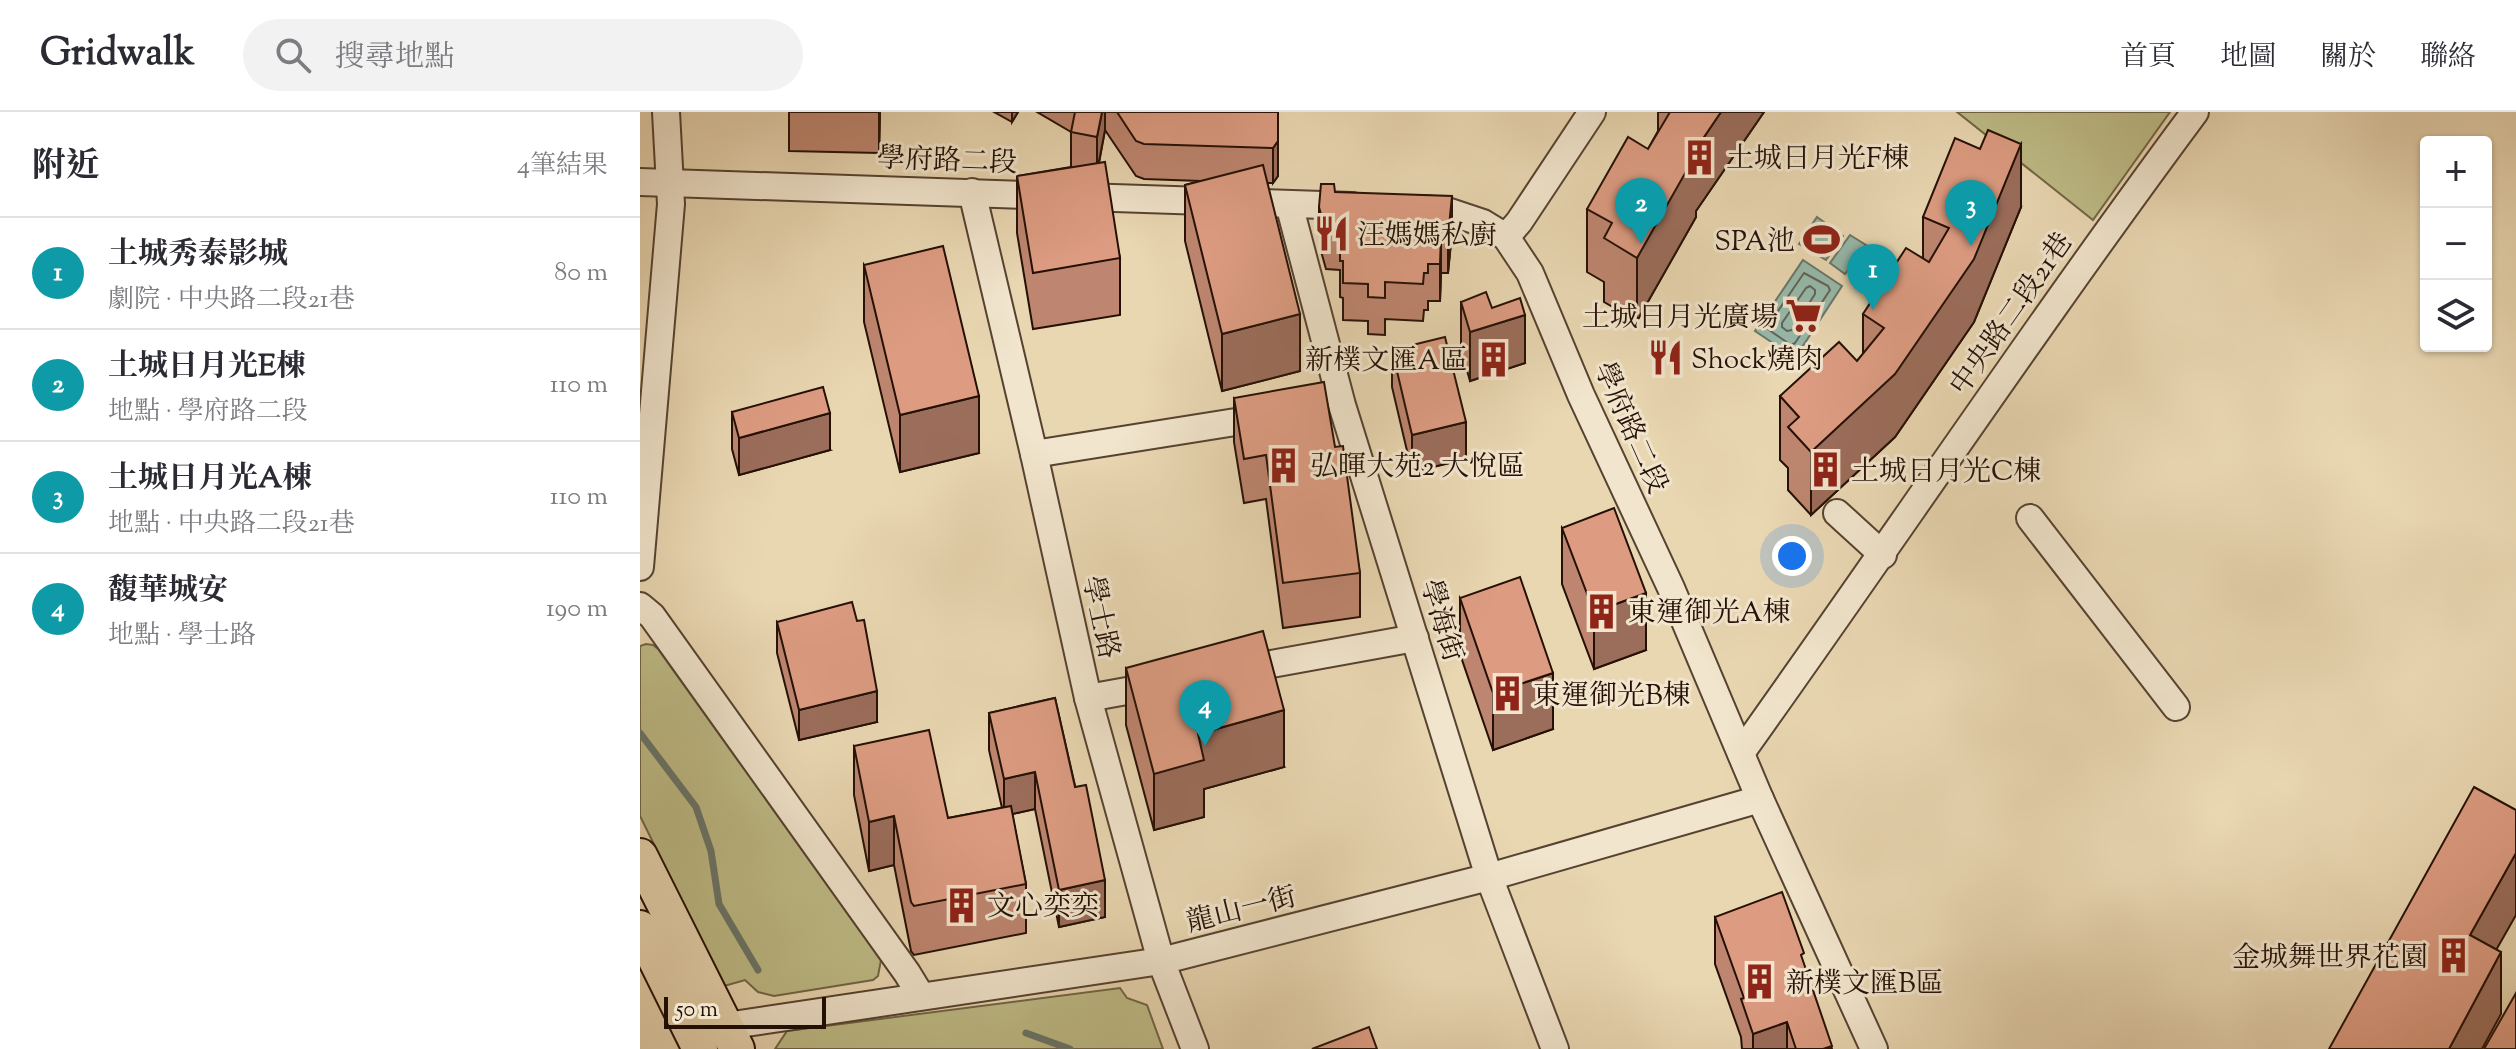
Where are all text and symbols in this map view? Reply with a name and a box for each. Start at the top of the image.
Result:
search box [243,19,803,91]
text: Gridwalk [40,28,195,82]
icon: search [271,33,315,77]
text: 搜尋地點 [335,37,455,80]
text: 首頁 [2120,38,2176,78]
text: 地圖 [2220,38,2276,78]
text: 關於 [2320,38,2376,78]
text: 聯絡 [2420,38,2476,78]
map controls [2420,136,2492,352]
button: + [2420,136,2492,208]
building icon: 土城日月光F棟 [1681,138,1719,176]
street label: 學府路二段 [876,140,1018,184]
place label: 土城日月光F棟 [1726,140,1910,180]
text: 附近 [32,143,100,192]
text: 4筆結果 [517,148,608,185]
pin: 2 [1615,178,1667,244]
pin: 3 [1945,180,1997,246]
button: − [2420,208,2492,280]
restaurant icon: 汪媽媽私廚 [1312,215,1350,253]
place label: 汪媽媽私廚 [1357,217,1497,257]
sports icon: SPA池 [1802,221,1840,259]
place label: SPA池 [1714,223,1795,263]
street label: 中央路二段21巷 [1941,225,2084,404]
text: 土城秀泰影城 [108,234,288,277]
pin: 1 [1847,244,1899,310]
text: 1 [54,255,62,292]
text: 80 m [554,255,608,292]
button: layers [2420,280,2492,352]
text: 劇院 · 中央路二段21巷 [108,282,355,319]
supermarket icon: 土城日月光廣場 [1785,297,1823,335]
place label: 土城日月光廣場 [1582,299,1778,339]
restaurant icon: Shock燒肉 [1646,339,1684,377]
building icon: 新樸文匯A區 [1475,340,1513,378]
place label: Shock燒肉 [1691,341,1823,381]
place label: 新樸文匯A區 [1305,342,1468,382]
text: 土城日月光E棟 [108,346,306,389]
street label: 學府路二段 [1583,356,1676,500]
text: 2 [52,367,64,404]
text: 110 m [550,367,608,404]
text: 地點 · 學府路二段 [108,394,308,431]
building icon: 弘暉大苑2 大悅區 [1265,446,1303,484]
place label: 弘暉大苑2 大悅區 [1310,448,1525,488]
building icon: 土城日月光C棟 [1806,451,1844,489]
place label: 土城日月光C棟 [1851,453,2042,493]
text: 土城日月光A棟 [108,458,312,501]
text: 3 [53,479,63,516]
text: 110 m [550,479,608,516]
text: 地點 · 中央路二段21巷 [108,506,355,543]
your location [1772,536,1812,576]
text: 馥華城安 [108,570,228,613]
street label: 學士路 [1071,572,1127,663]
street label: 學海街 [1409,575,1472,667]
text: 4 [51,591,65,628]
text: 190 m [546,591,608,628]
building icon: 東運御光A棟 [1583,592,1621,630]
place label: 東運御光A棟 [1628,594,1791,634]
text: 地點 · 學士路 [108,618,256,655]
building icon: 東運御光B棟 [1488,675,1526,713]
place label: 東運御光B棟 [1533,677,1691,717]
pin: 4 [1179,680,1231,746]
street label: 龍山一街 [1183,878,1301,944]
building icon: 文心奕奕 [942,886,980,924]
place label: 文心奕奕 [987,888,1099,928]
building icon: 金城舞世界花園 [2435,937,2473,975]
place label: 金城舞世界花園 [2232,939,2428,979]
building icon: 新樸文匯B區 [1741,963,1779,1001]
place label: 新樸文匯B區 [1786,965,1944,1005]
scale bar [664,993,826,1029]
text: 50 m [676,995,718,1027]

